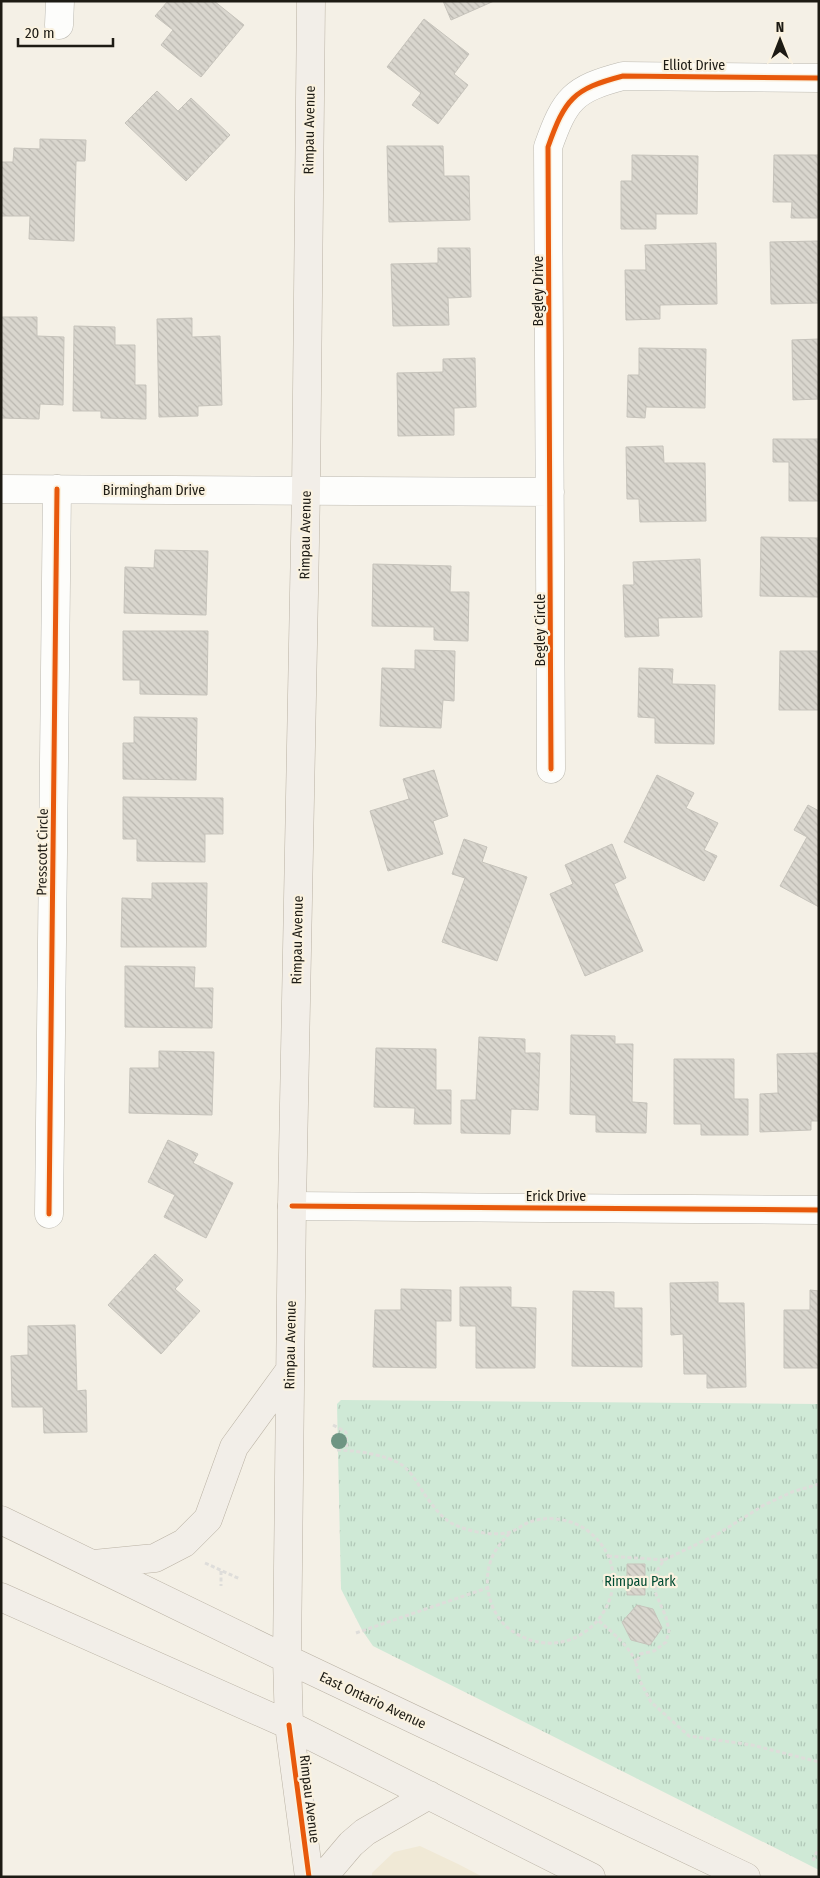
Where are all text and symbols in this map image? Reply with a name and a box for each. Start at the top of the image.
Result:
scale bar [18,15,112,47]
north arrow [755,15,805,65]
text: N [776,19,784,36]
text: 20 m [25,24,55,42]
street label: Elliot Drive [663,57,725,74]
street label: Rimpau Avenue [300,85,319,175]
street label: Begley Drive [530,256,547,326]
street label: Birmingham Drive [103,482,205,499]
street label: Rimpau Avenue [296,490,315,580]
street label: Begley Circle [532,593,549,666]
street label: Presscott Circle [33,808,52,896]
street label: Rimpau Avenue [288,895,307,985]
street label: Erick Drive [526,1188,586,1205]
street label: Rimpau Avenue [281,1300,300,1390]
park label: Rimpau Park [604,1573,676,1590]
street label: East Ontario Avenue [317,1668,429,1733]
street label: Rimpau Avenue [296,1754,323,1844]

